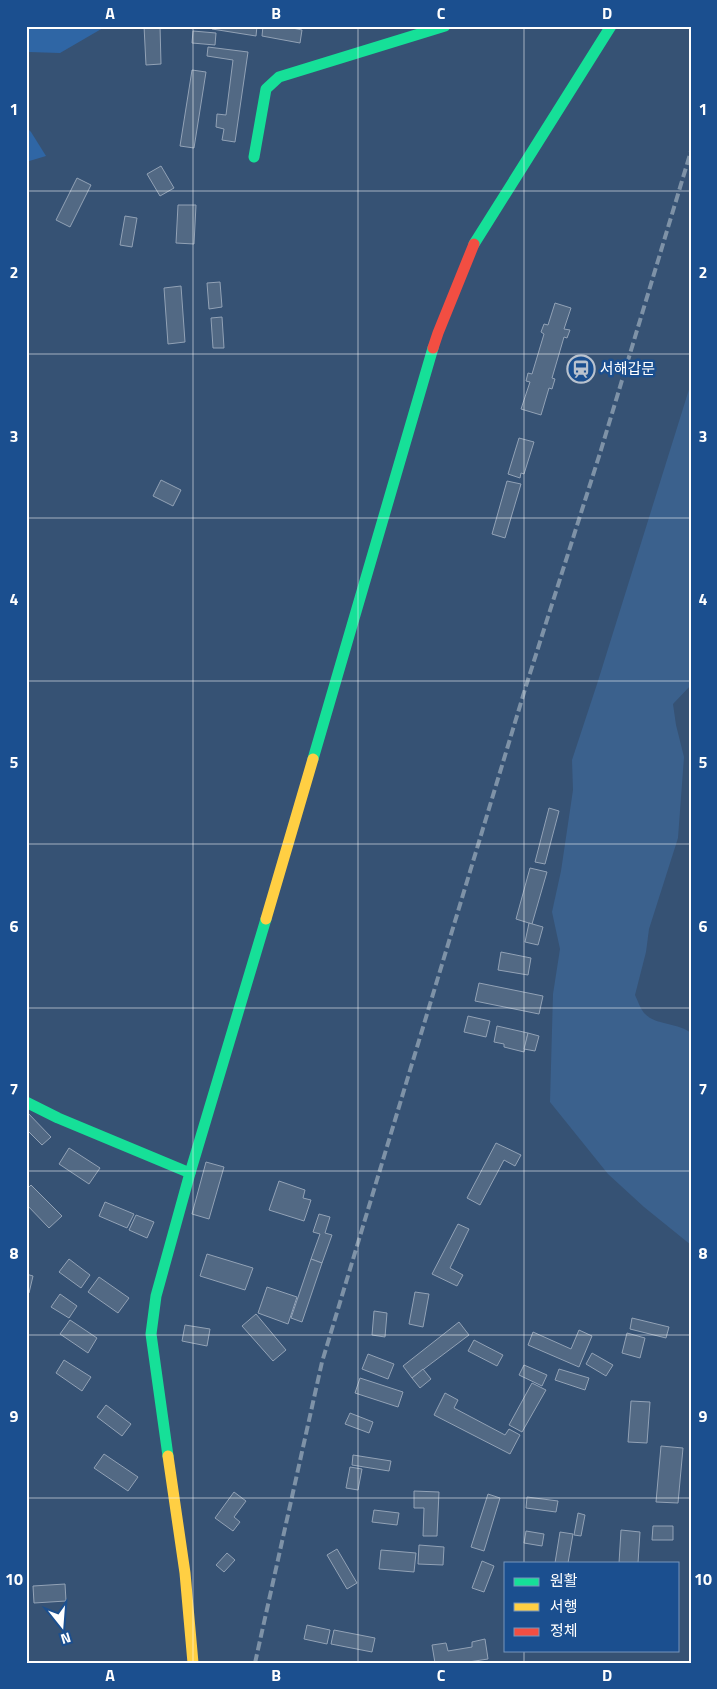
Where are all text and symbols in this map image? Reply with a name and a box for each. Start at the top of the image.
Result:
text: A [105,1,115,25]
text: B [271,1,281,25]
text: C [437,1,446,25]
text: D [602,1,612,25]
text: 1 [10,97,18,121]
text: 1 [699,97,707,121]
text: 2 [10,260,18,284]
text: 2 [699,260,707,284]
station icon: 서해갑문 [566,354,596,384]
place label: 서해갑문 [600,357,655,380]
text: 3 [10,424,18,448]
text: 3 [699,424,707,448]
text: 4 [10,587,19,611]
text: 4 [699,587,708,611]
text: 5 [10,750,19,774]
text: 5 [699,750,708,774]
text: 6 [10,914,19,938]
text: 6 [699,914,708,938]
text: 7 [10,1077,18,1101]
text: 7 [699,1077,707,1101]
text: 8 [10,1241,19,1265]
text: 8 [699,1241,708,1265]
text: 9 [10,1404,19,1428]
text: 9 [699,1404,708,1428]
legend [504,1562,680,1652]
text: 10 [5,1567,23,1591]
text: 10 [694,1567,712,1591]
text: 원활 [550,1569,578,1592]
text: 서행 [550,1595,578,1618]
north arrow [38,1602,88,1652]
text: 정체 [550,1619,578,1642]
text: N [58,1627,74,1650]
text: A [105,1663,115,1687]
text: B [271,1663,281,1687]
text: C [437,1663,446,1687]
text: D [602,1663,612,1687]

